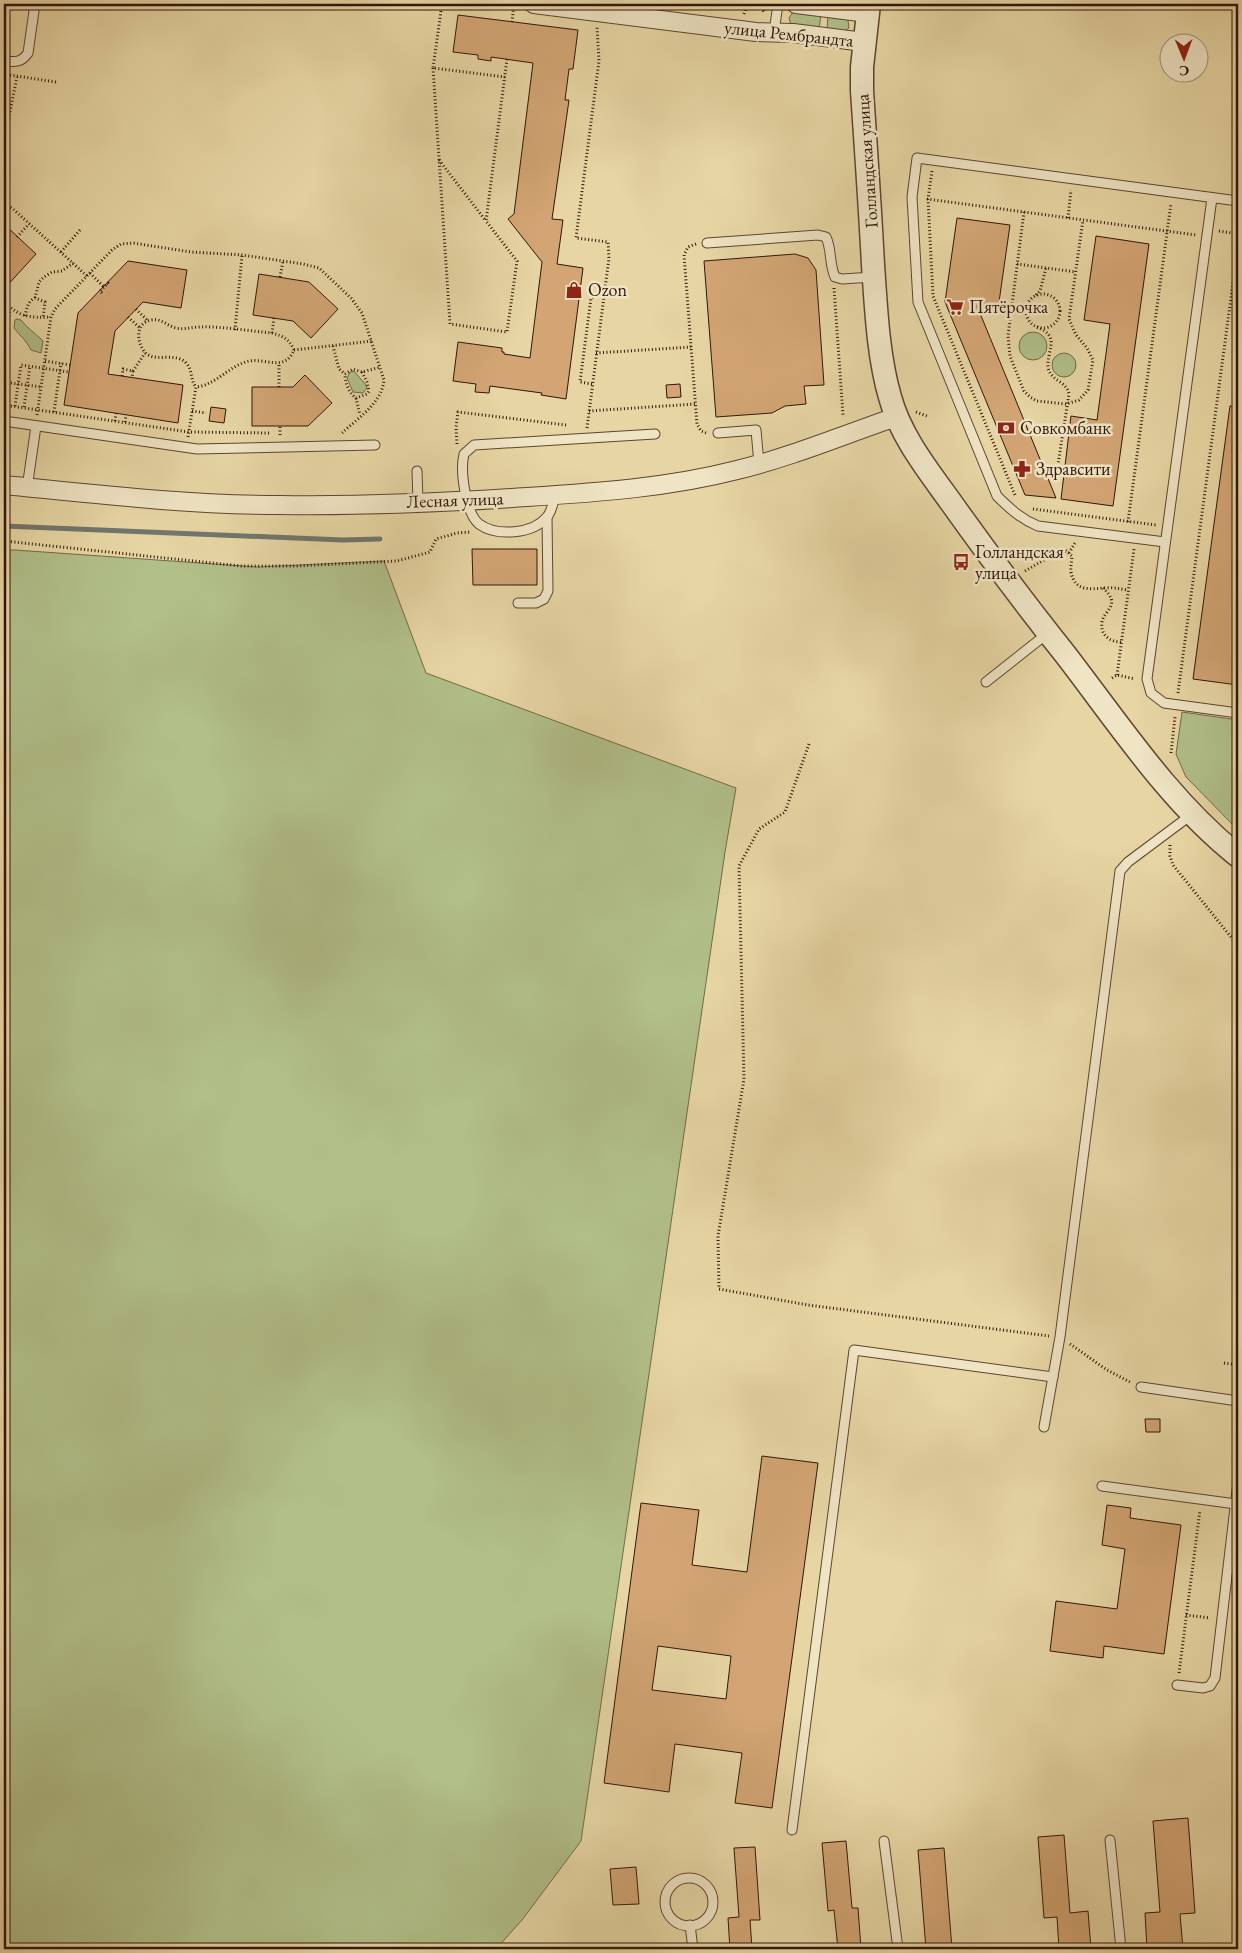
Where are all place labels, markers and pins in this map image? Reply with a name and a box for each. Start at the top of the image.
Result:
place label: Ozon [588,278,627,301]
shop icon: Ozon [564,280,584,300]
place label: Пятёрочка [969,295,1049,318]
supermarket icon: Пятёрочка [945,297,965,317]
place label: Совкомбанк [1020,416,1111,439]
bank icon: Совкомбанк [996,418,1016,438]
place label: Здравсити [1036,457,1111,480]
pharmacy icon: Здравсити [1012,459,1032,479]
place label: Голландская улица [975,540,1064,584]
bus stop icon: Голландская улица [951,552,971,572]

